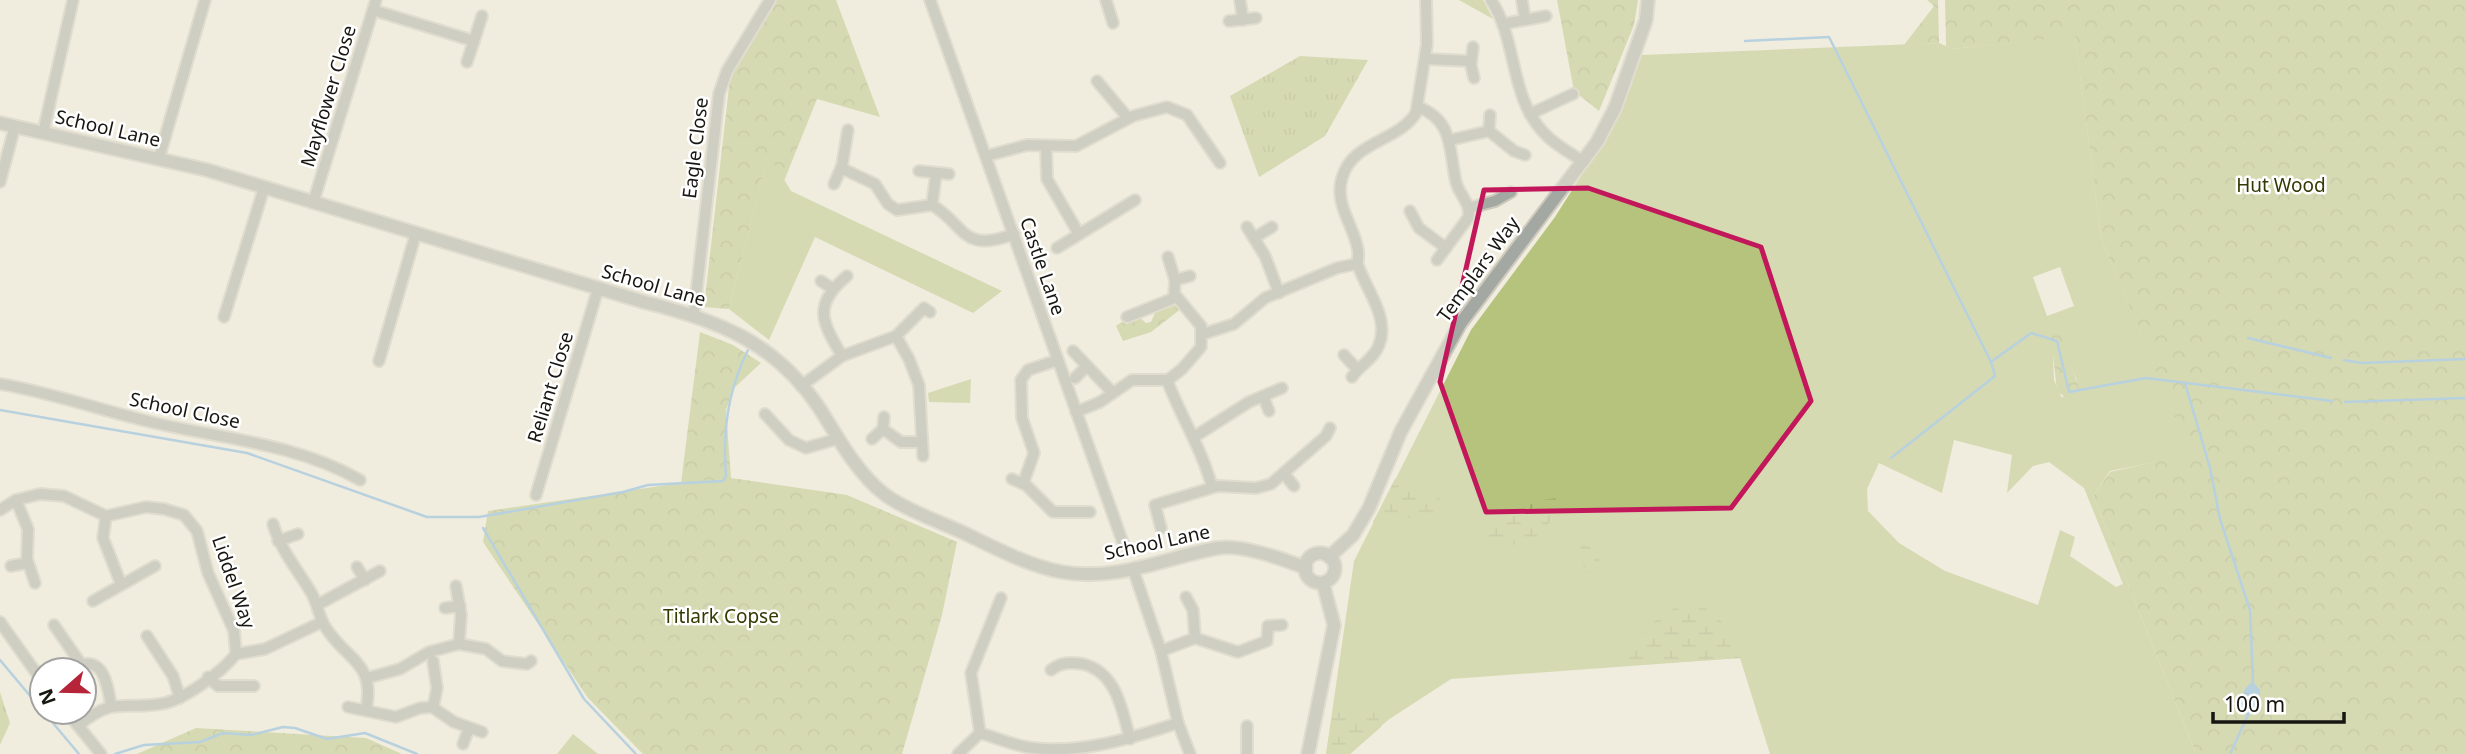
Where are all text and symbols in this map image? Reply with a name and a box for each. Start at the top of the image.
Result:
street label: Mayflower Close [294,22,362,170]
street label: Eagle Close [676,96,714,200]
street label: School Lane [53,103,163,153]
park label: Hut Wood [2236,172,2326,198]
street label: Templars Way [1431,211,1525,327]
street label: Castle Lane [1014,213,1072,319]
street label: School Lane [599,258,709,312]
street label: Reliant Close [521,328,579,446]
street label: School Close [127,386,243,434]
street label: School Lane [1102,518,1212,566]
street label: Liddel Way [206,532,262,632]
park label: Titlark Copse [663,603,779,629]
north arrow [28,656,98,726]
scale bar [2213,680,2344,724]
text: N [32,685,62,709]
text: 100 m [2224,690,2285,718]

